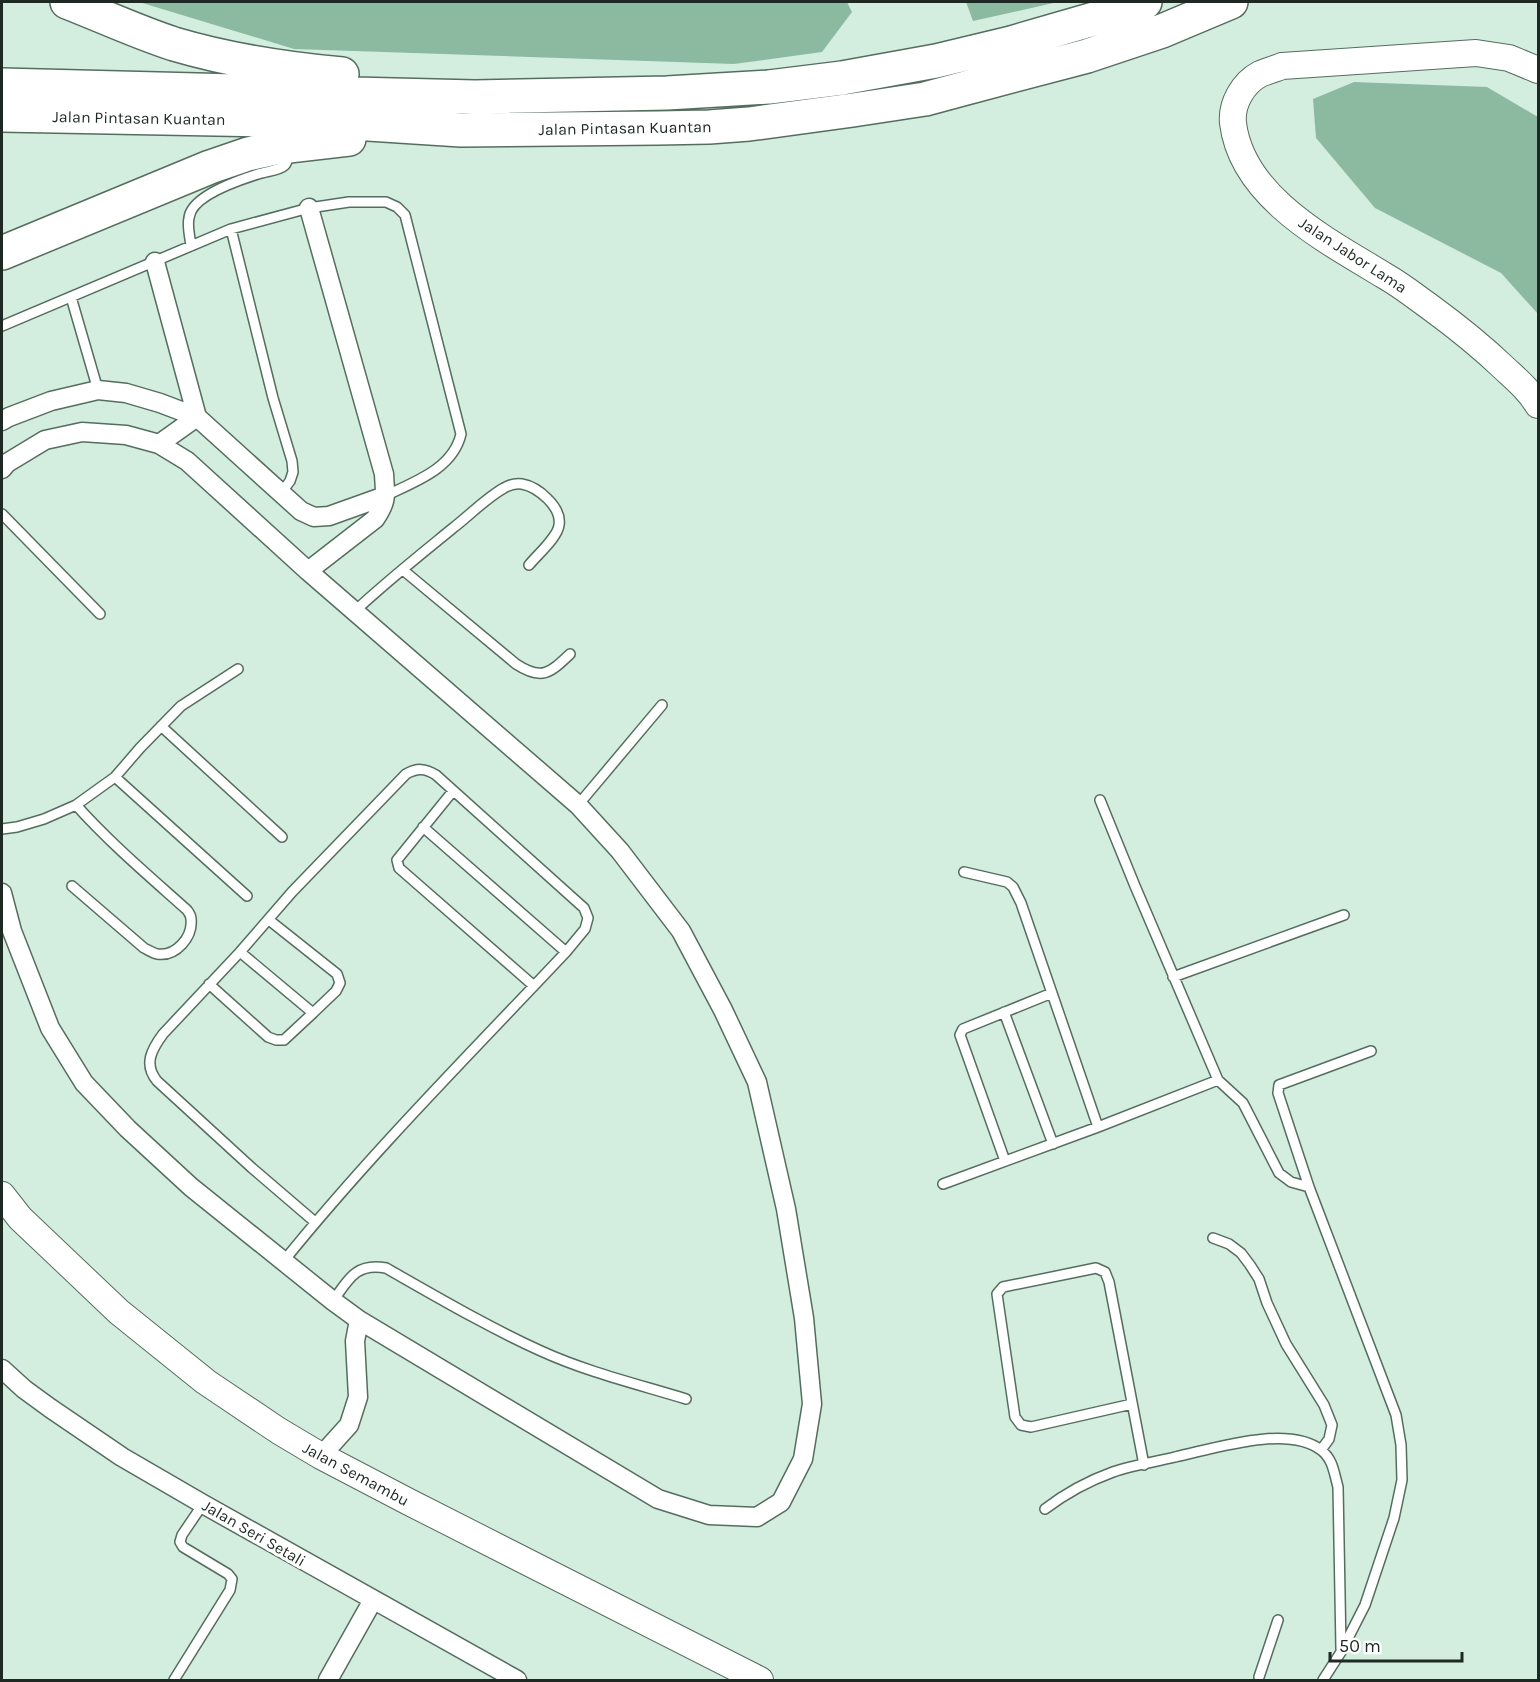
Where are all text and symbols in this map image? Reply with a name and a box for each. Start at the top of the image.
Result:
street label: Jalan Pintasan Kuantan [52,107,226,129]
street label: Jalan Pintasan Kuantan [538,117,712,139]
street label: Jalan Jabor Lama [1295,213,1411,297]
street label: Jalan Semambu [300,1438,412,1510]
street label: Jalan Seri Setali [199,1496,309,1570]
scale bar [1330,1625,1462,1663]
text: 50 m [1339,1635,1381,1657]

